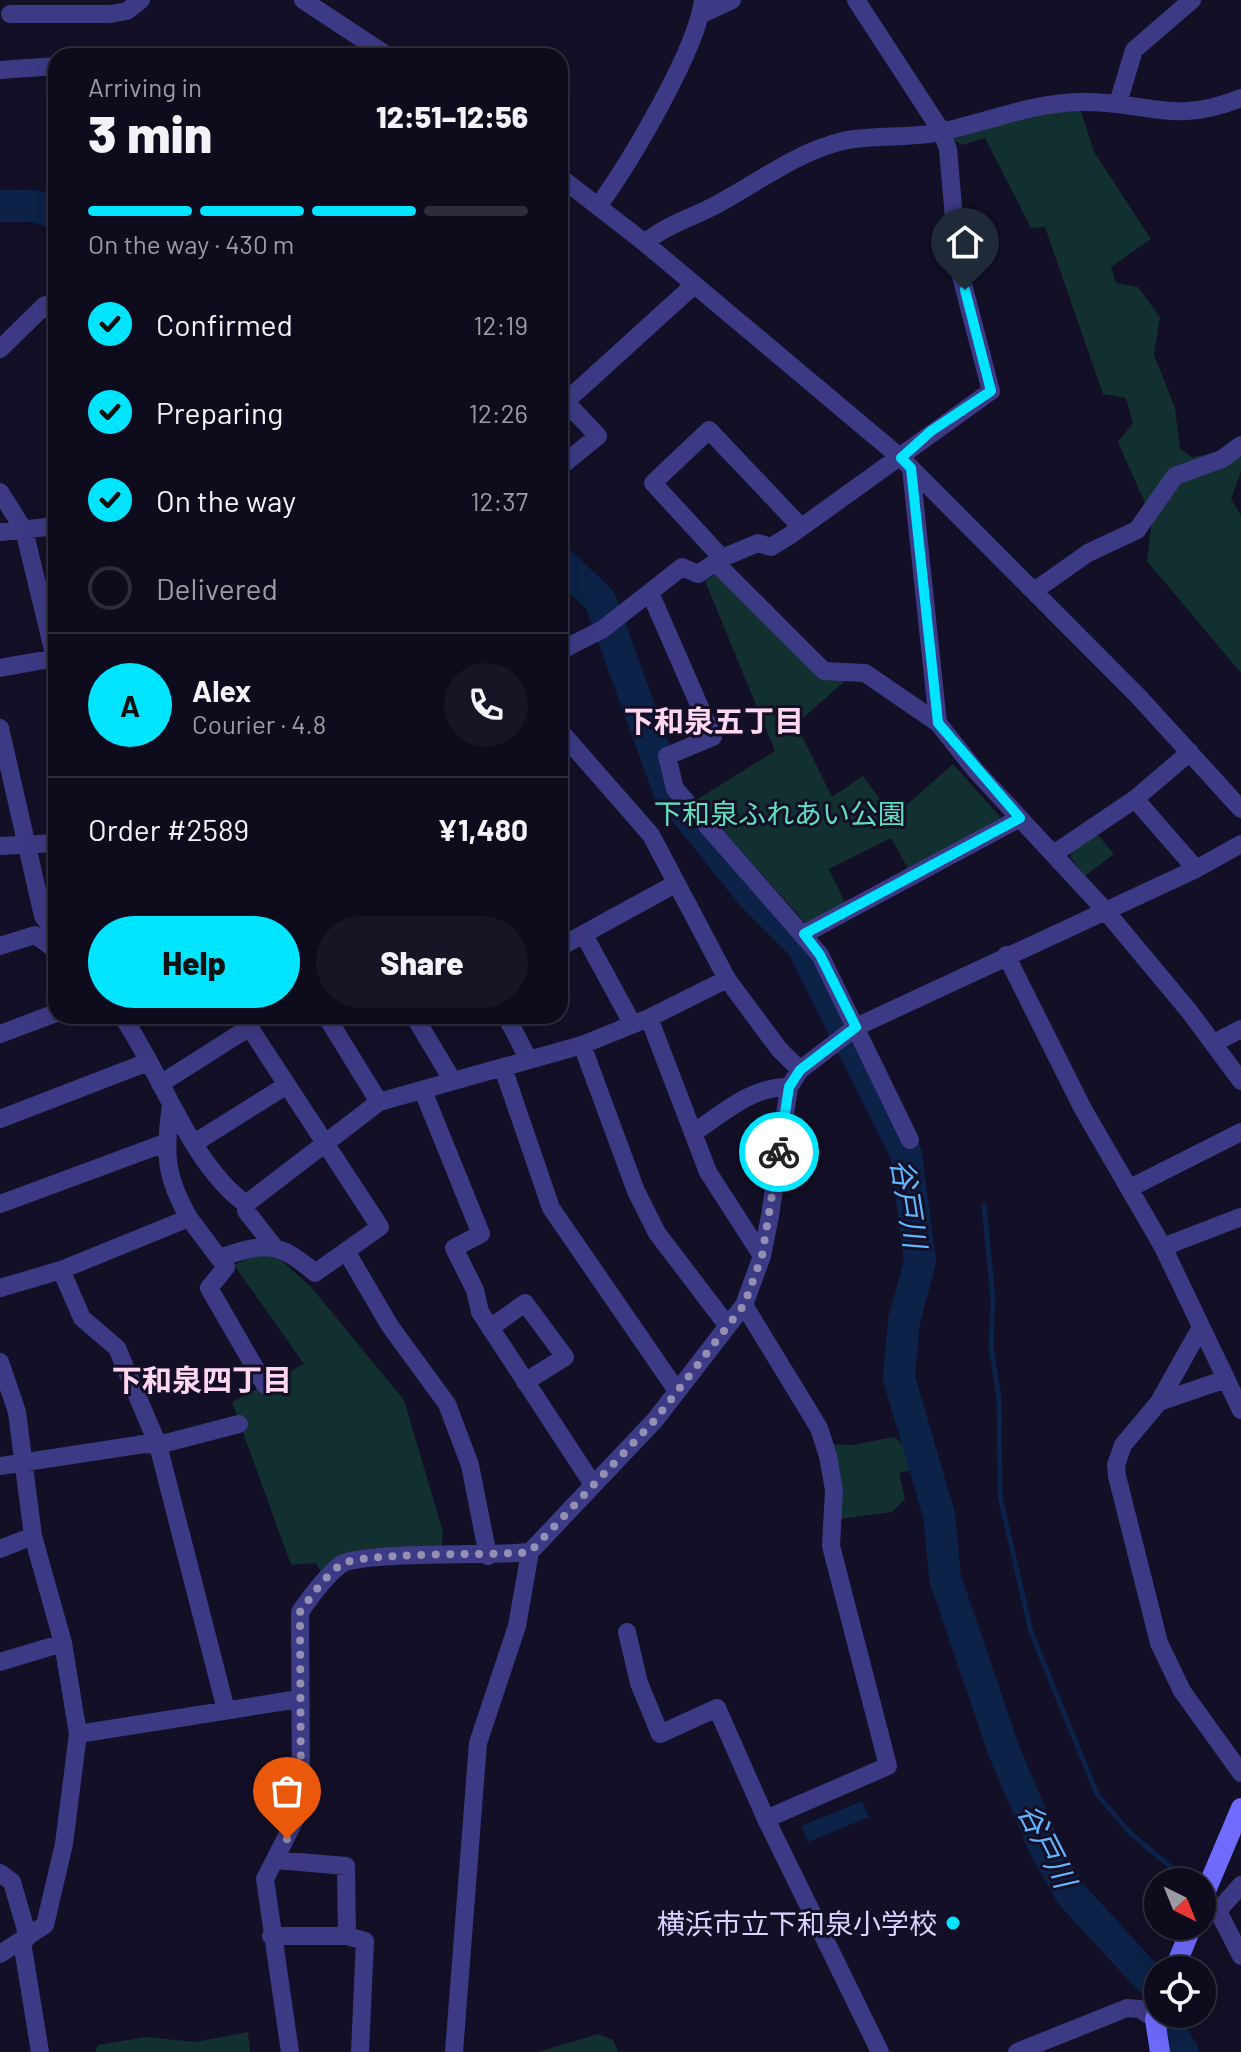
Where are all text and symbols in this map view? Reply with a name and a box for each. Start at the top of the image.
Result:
text: Arriving in [88,71,202,102]
text: 12:51–12:56 [376,98,528,134]
text: 3 min [88,101,212,163]
pin [931,208,999,290]
icon: home [943,220,987,264]
text: On the way · 430 m [88,228,294,259]
icon: check [88,302,132,346]
text: Confirmed [156,306,293,342]
text: 12:19 [474,309,528,340]
icon: check [88,390,132,434]
text: Preparing [156,394,283,430]
text: 12:26 [469,397,528,428]
icon: check [88,478,132,522]
text: On the way [156,482,296,518]
text: 12:37 [470,485,528,516]
text: Delivered [156,570,278,606]
button: phone [444,663,528,747]
text: Alex [192,672,251,708]
text: A [120,687,140,723]
district label: 下和泉五丁目 [624,702,804,738]
text: Courier · 4.8 [192,708,326,739]
park label: 下和泉ふれあい公園 [654,796,906,830]
text: Order #2589 [88,811,249,847]
text: ¥1,480 [437,811,528,847]
button: Help [88,916,300,1008]
button: Share [316,916,528,1008]
courier [739,1112,819,1192]
icon: bike [757,1130,801,1174]
water label: 谷戸川 [885,1156,935,1253]
district label: 下和泉四丁目 [112,1361,292,1397]
pin [253,1757,321,1839]
icon: bag [265,1769,309,1813]
water label: 谷戸川 [1012,1797,1086,1896]
north arrow [1144,1868,1216,1940]
map controls [1144,1868,1216,2028]
place label: 横浜市立下和泉小学校 [657,1906,937,1940]
marker: 横浜市立下和泉小学校 [944,1914,962,1932]
button: locate [1144,1956,1216,2028]

